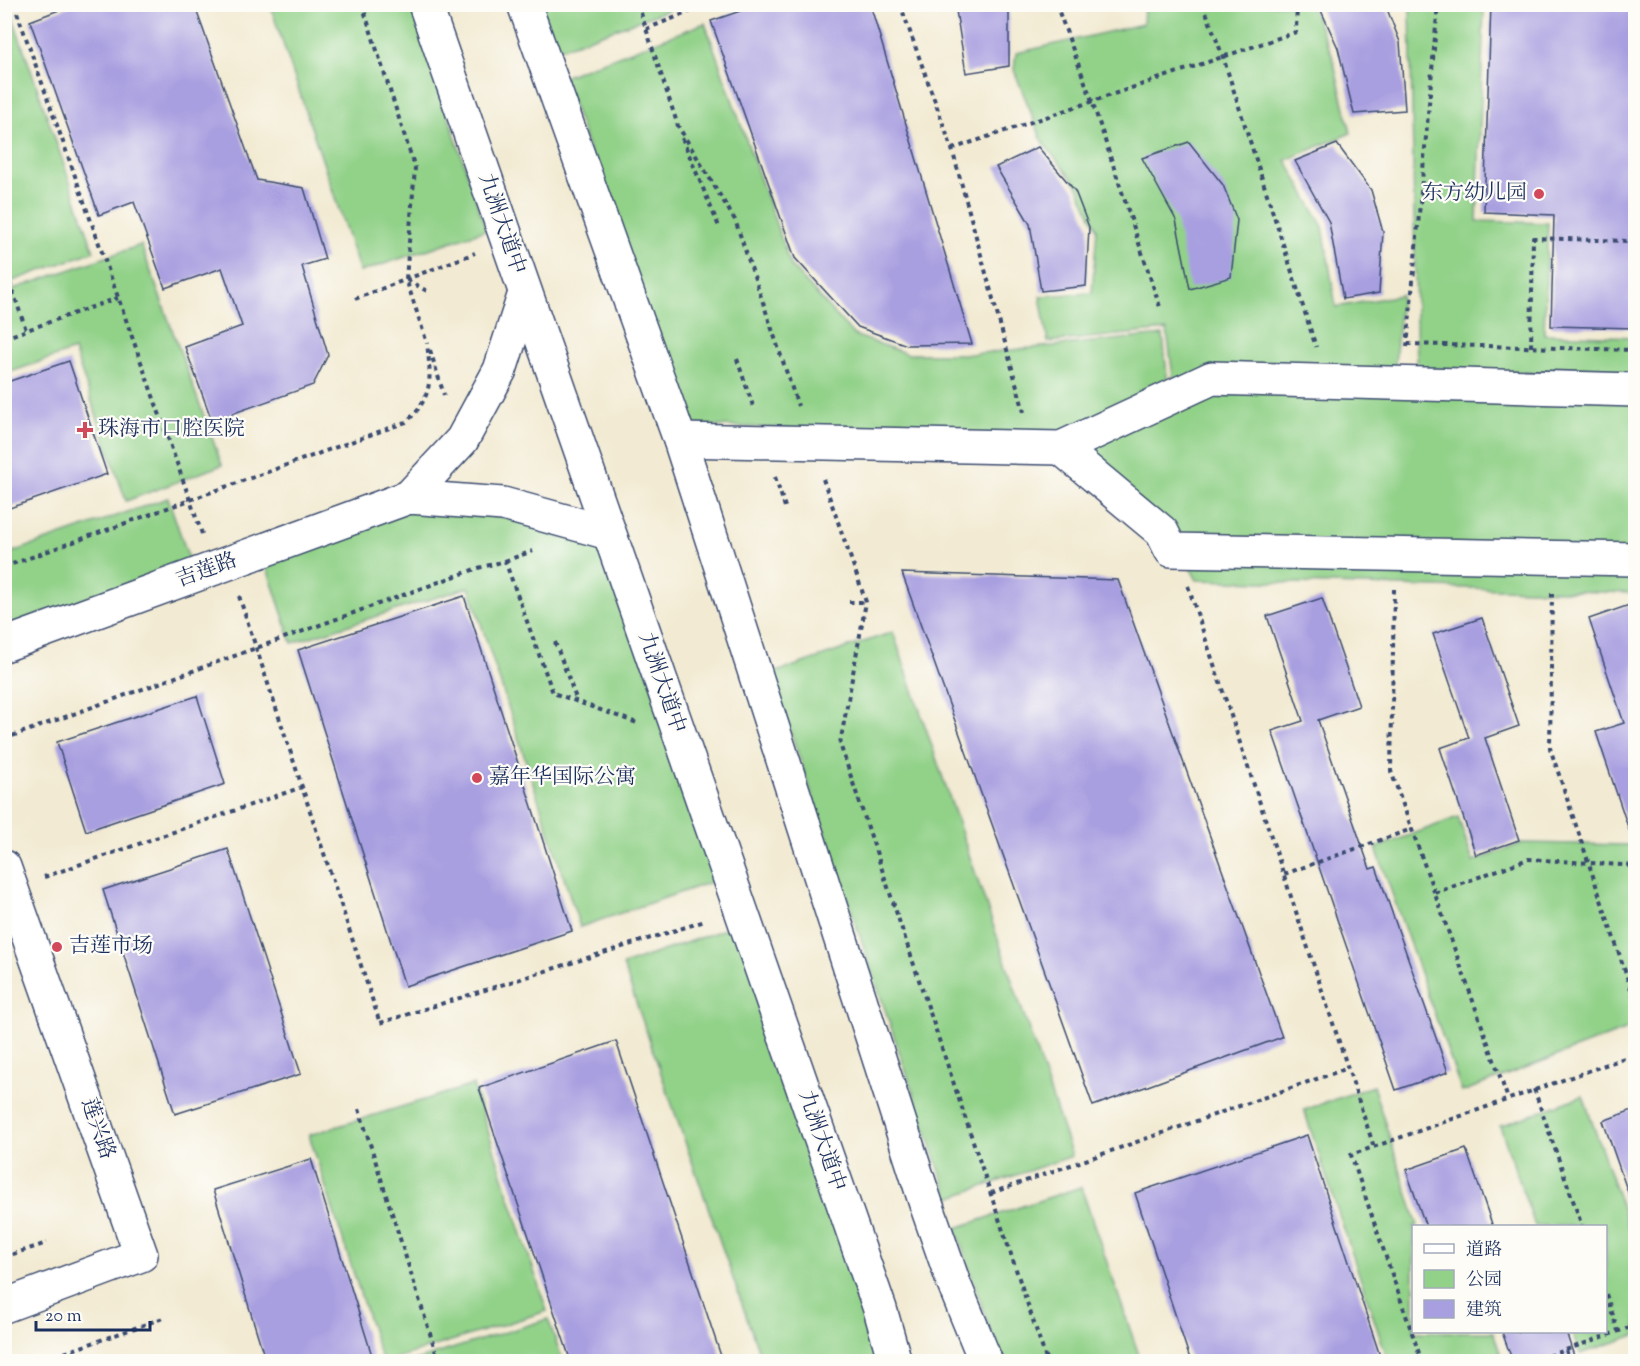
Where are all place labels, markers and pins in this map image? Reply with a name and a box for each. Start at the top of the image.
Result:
place label: 东方幼儿园 [1422,179,1527,209]
marker: 东方幼儿园 [1532,187,1546,201]
place label: 珠海市口腔医院 [98,415,245,445]
marker: 珠海市口腔医院 [76,421,94,439]
place label: 嘉年华国际公寓 [489,763,636,793]
marker: 嘉年华国际公寓 [470,771,484,785]
place label: 吉莲市场 [69,932,153,962]
marker: 吉莲市场 [50,940,64,954]

